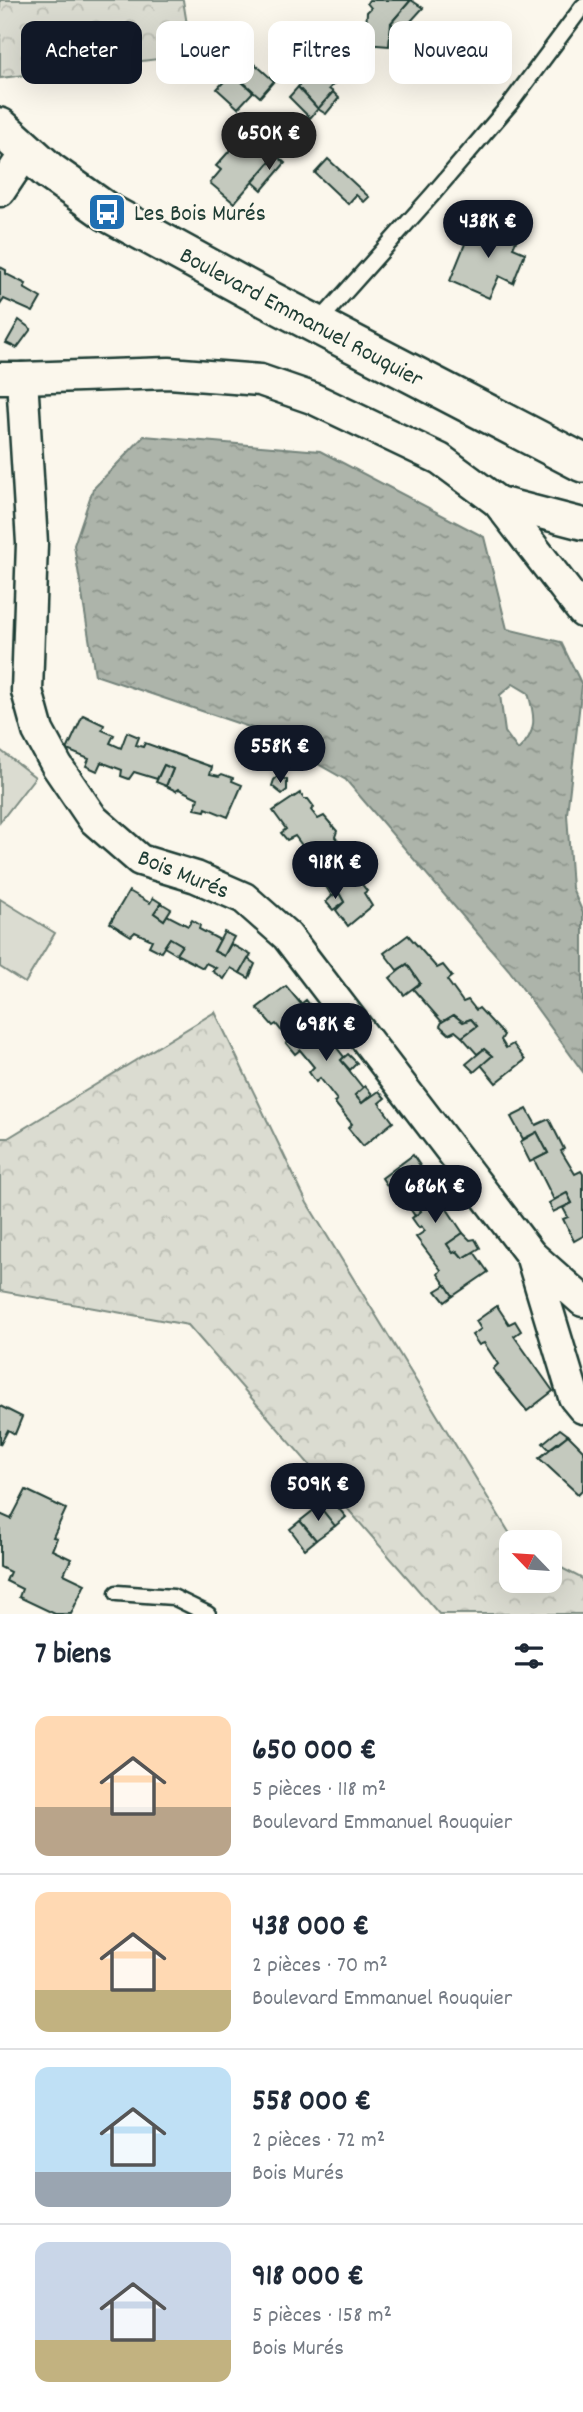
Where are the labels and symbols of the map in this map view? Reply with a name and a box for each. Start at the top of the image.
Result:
pin: 650K € [212,113,326,172]
bus stop icon: Les Bois Murés [86,191,128,233]
place label: Les Bois Murés [134,198,266,232]
pin: 438K € [431,201,545,260]
street label: Boulevard Emmanuel Rouquier [173,240,429,397]
pin: 558K € [223,726,337,785]
street label: Bois Murés [132,842,234,909]
pin: 918K € [278,842,392,901]
pin: 698K € [269,1004,383,1063]
pin: 686K € [378,1166,492,1225]
pin: 509K € [261,1464,375,1523]
north arrow [499,1530,562,1592]

